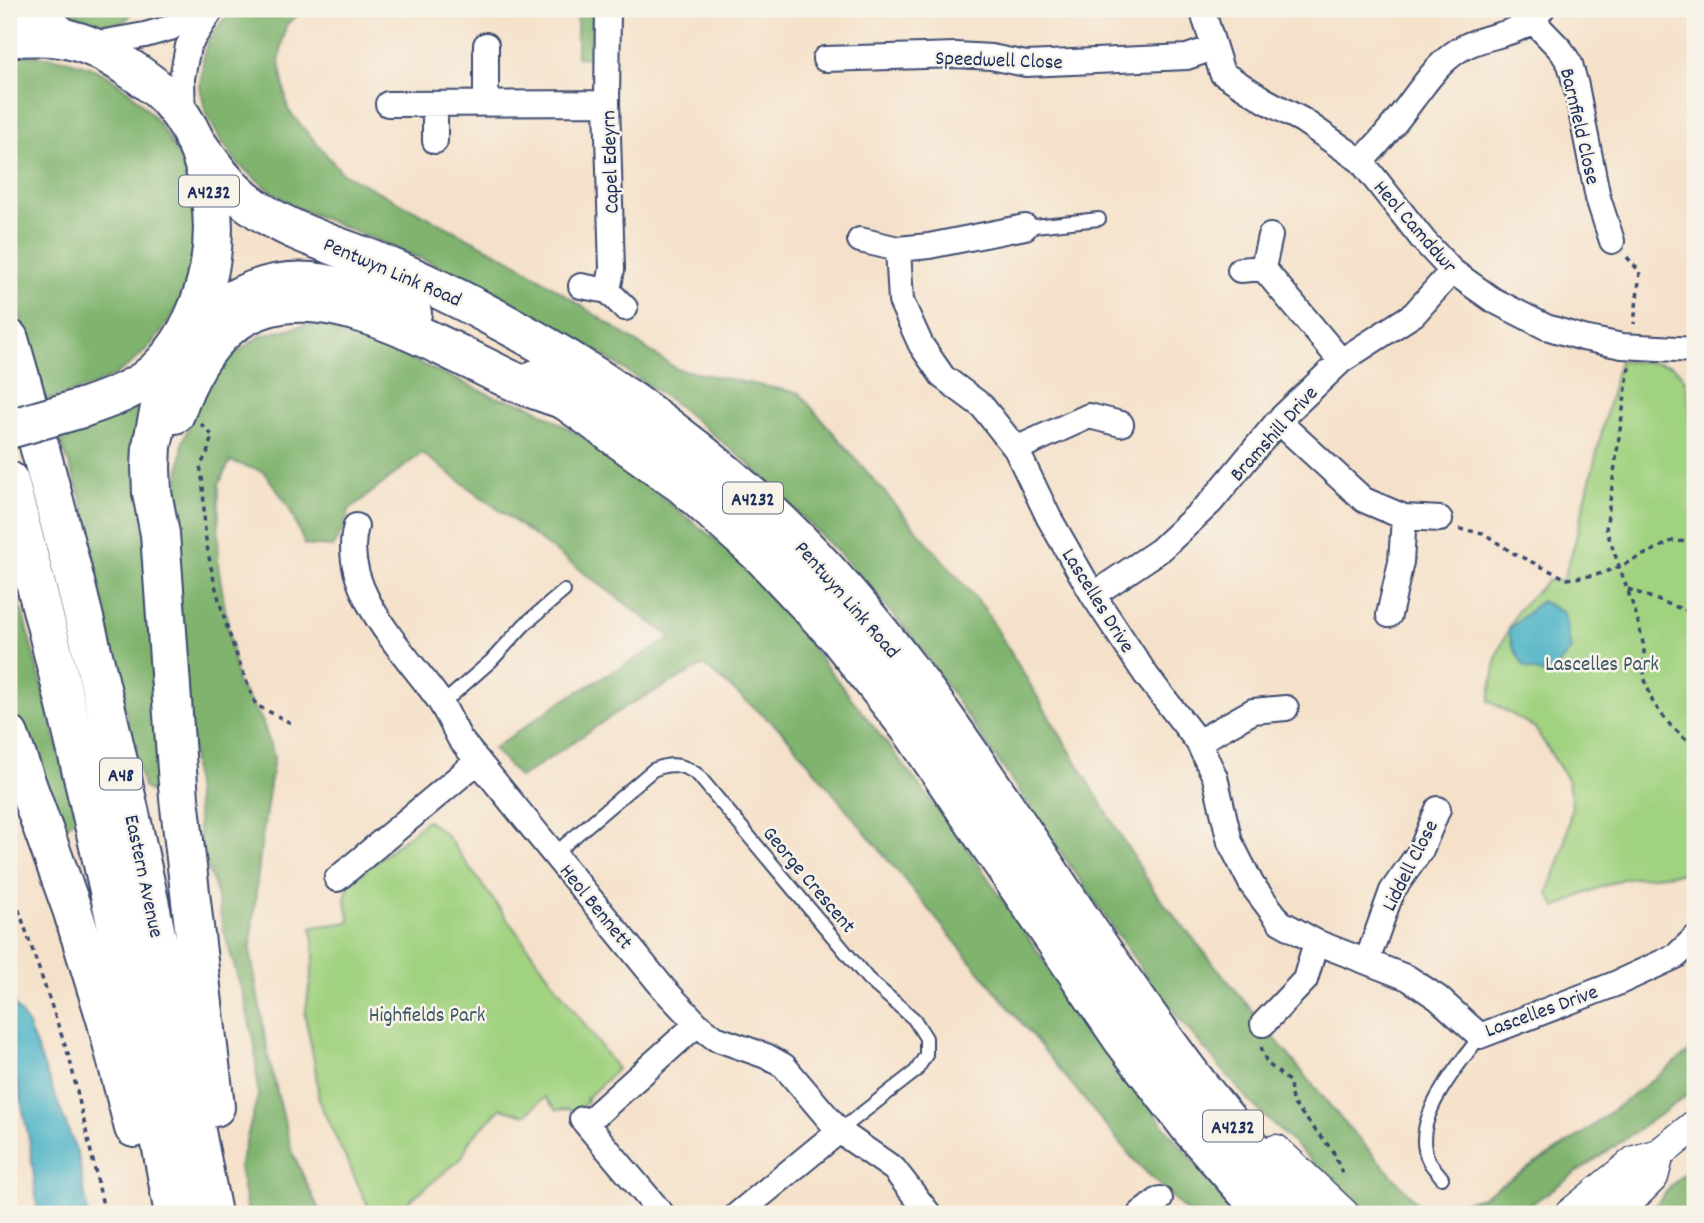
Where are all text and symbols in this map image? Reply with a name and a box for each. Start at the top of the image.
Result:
street label: Speedwell Close [935,45,1063,79]
street label: Barnfield Close [1550,65,1606,188]
street label: Capel Edeyrn [595,110,629,214]
street label: Heol Camddwr [1365,175,1463,281]
road number: A4232 [179,176,239,206]
street label: Pentwyn Link Road [318,231,466,316]
street label: Bramshill Drive [1224,381,1326,489]
road number: A4232 [723,482,783,513]
street label: Pentwyn Link Road [786,535,905,667]
street label: Lascelles Drive [1052,543,1141,660]
park label: Lascelles Park [1545,651,1659,681]
road number: A48 [100,758,142,790]
street label: Eastern Avenue [114,812,170,941]
street label: Liddell Close [1376,815,1448,917]
street label: George Crescent [754,821,862,941]
street label: Heol Bennett [551,859,639,957]
street label: Lascelles Drive [1481,978,1603,1047]
park label: Highfields Park [369,1002,485,1032]
road number: A4232 [1203,1110,1263,1142]

